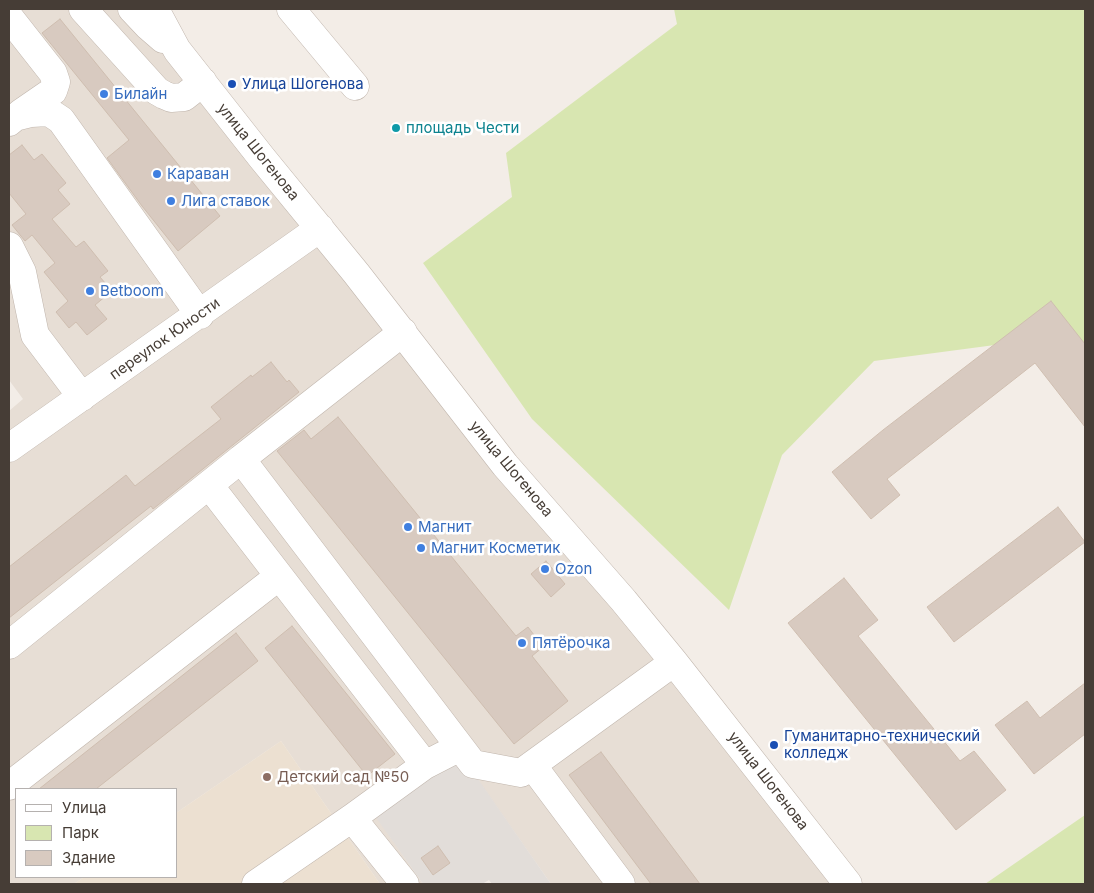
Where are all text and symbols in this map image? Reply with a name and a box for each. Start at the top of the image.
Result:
place label: Улица Шогенова [242,75,364,93]
marker: Улица Шогенова [226,78,238,90]
place label: Билайн [114,85,167,103]
marker: Билайн [98,88,110,100]
street label: улица Шогенова [213,100,303,204]
place label: площадь Чести [406,119,519,137]
marker: площадь Чести [390,122,402,134]
place label: Караван [167,165,229,183]
marker: Караван [151,168,163,180]
place label: Лига ставок [181,192,270,210]
marker: Лига ставок [165,195,177,207]
place label: Betboom [100,282,164,300]
marker: Betboom [84,285,96,297]
street label: переулок Юности [106,294,224,384]
street label: улица Шогенова [466,417,556,521]
place label: Магнит [418,518,471,536]
marker: Магнит [402,521,414,533]
place label: Магнит Косметик [431,539,560,557]
marker: Магнит Косметик [415,542,427,554]
place label: Ozon [555,560,592,578]
marker: Ozon [539,563,551,575]
place label: Пятёрочка [532,634,610,652]
marker: Пятёрочка [516,637,528,649]
place label: Гуманитарно-технический колледж [784,727,980,762]
street label: улица Шогенова [724,728,812,834]
marker: Гуманитарно-технический колледж [768,739,780,751]
place label: Детский сад №50 [277,768,409,786]
marker: Детский сад №50 [261,771,273,783]
legend [15,788,178,878]
text: Улица [62,798,106,817]
text: Парк [62,823,99,842]
text: Здание [62,848,116,867]

